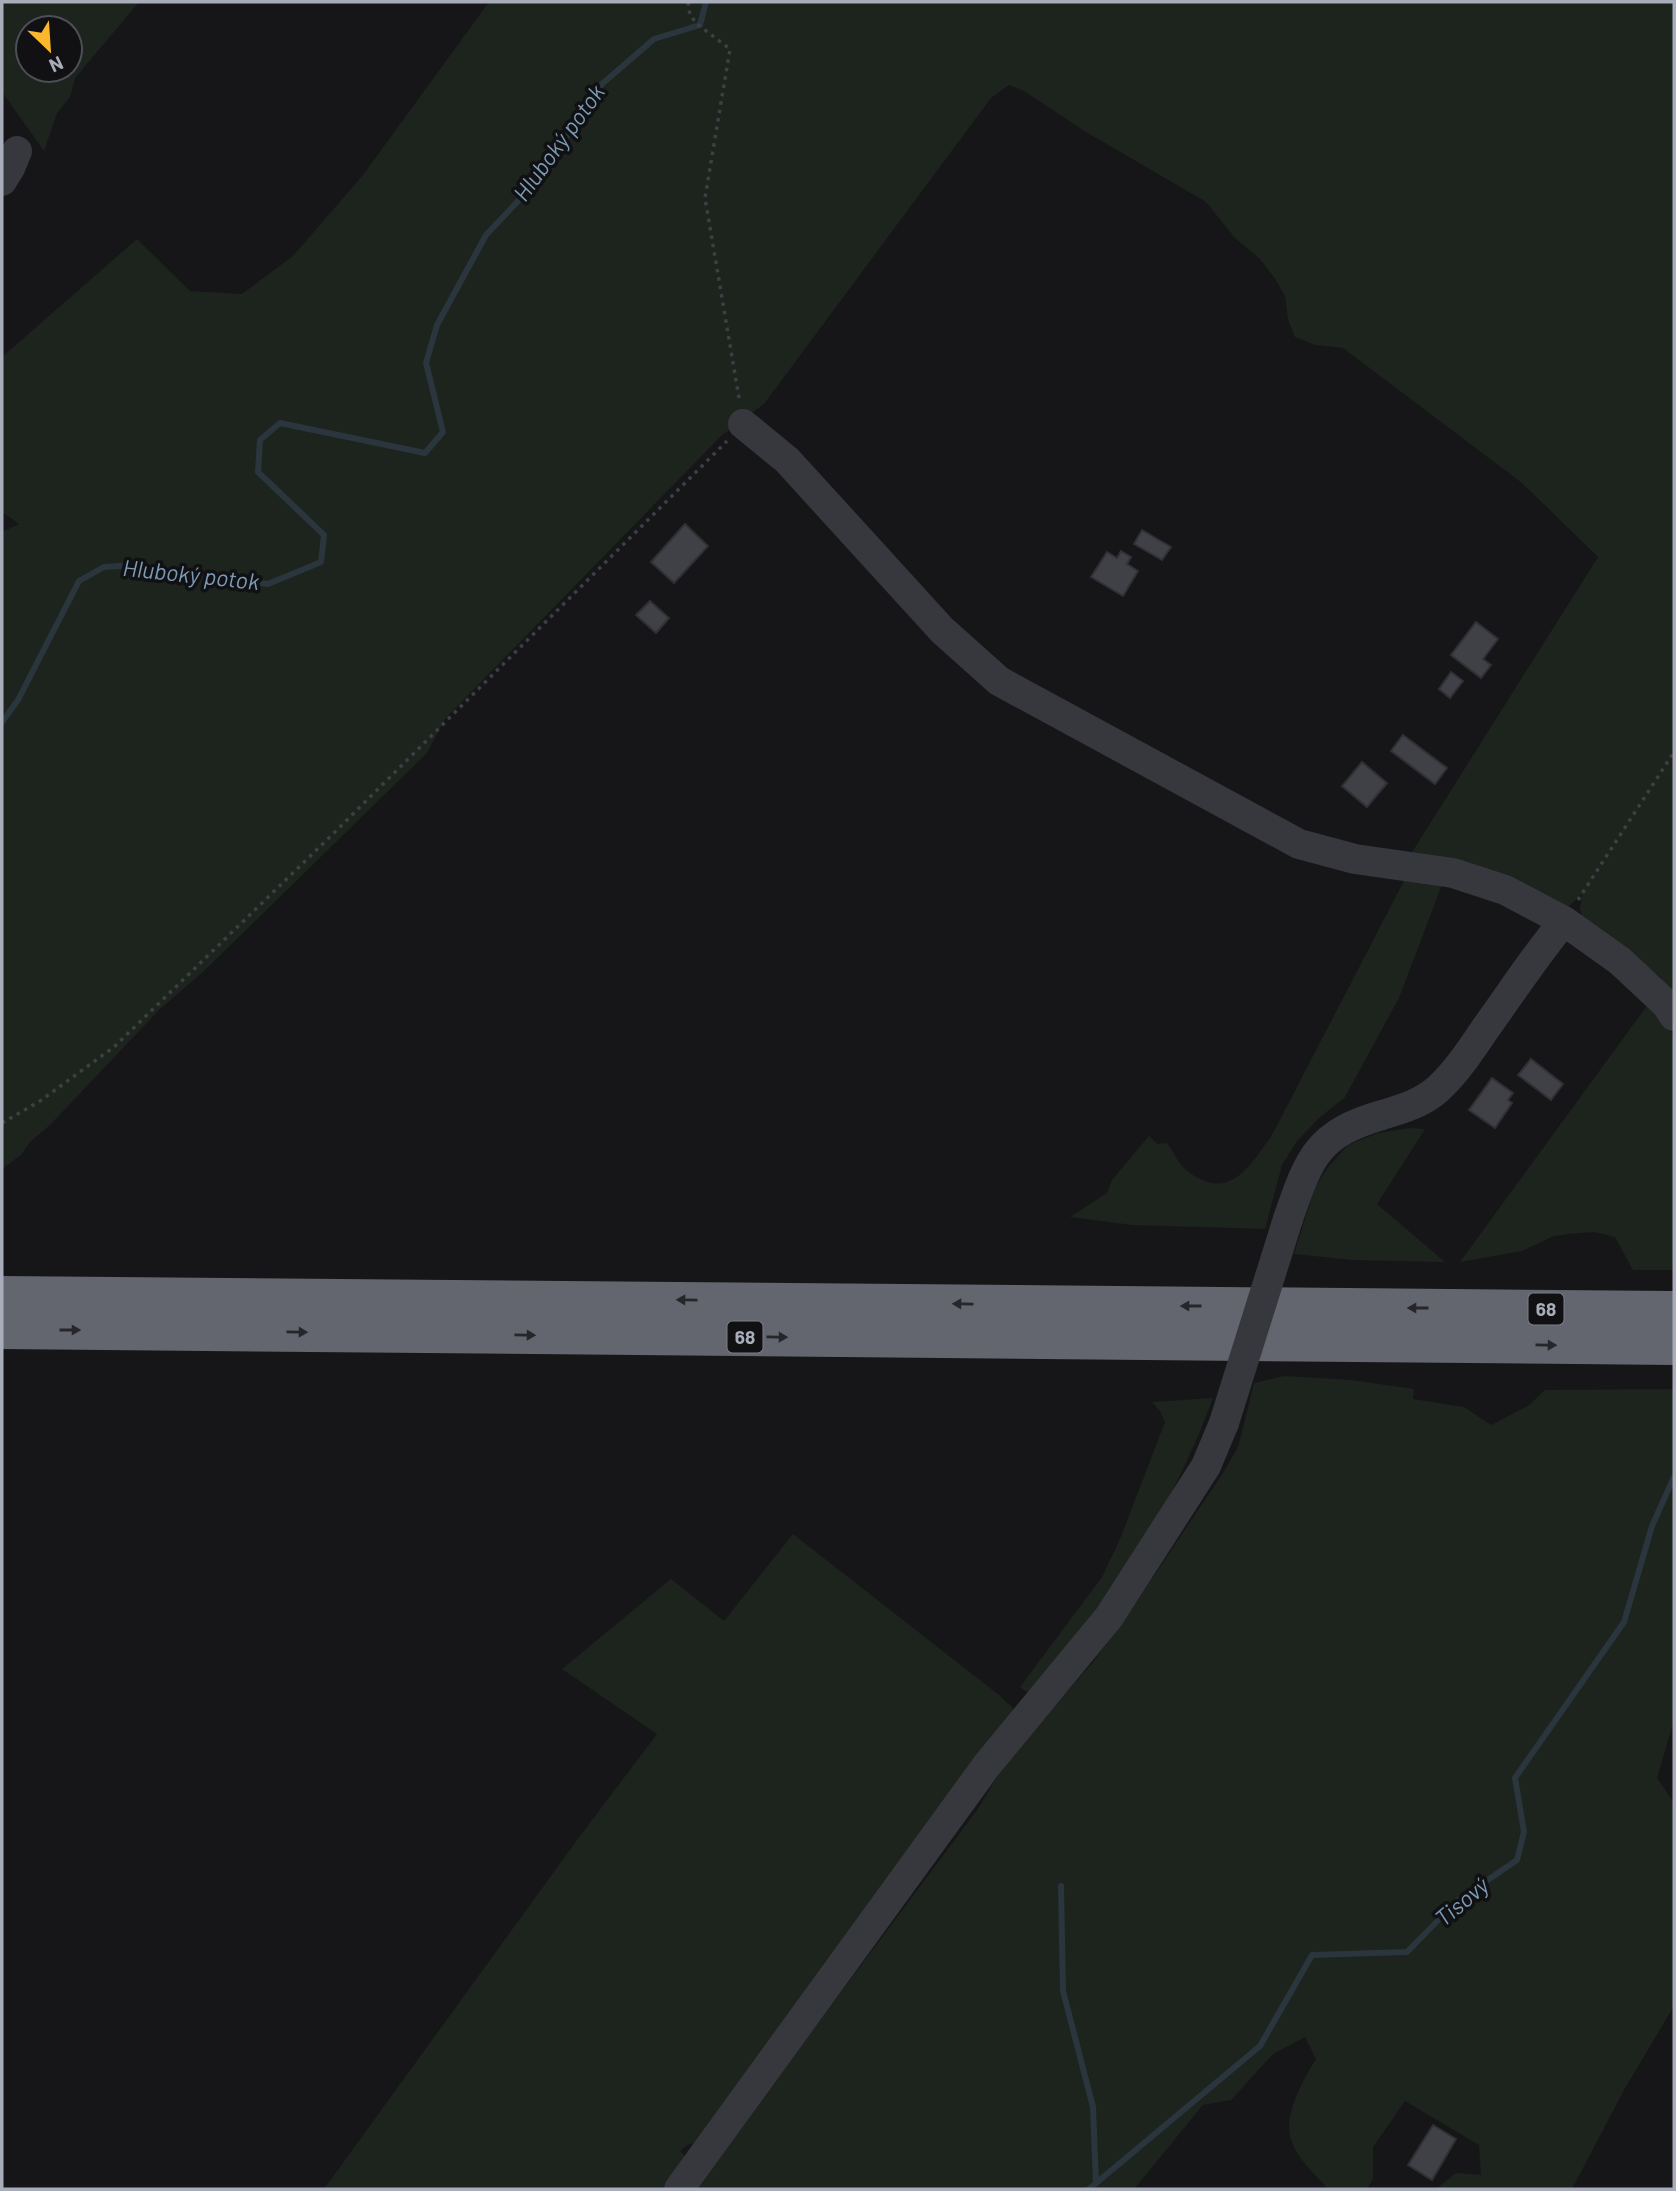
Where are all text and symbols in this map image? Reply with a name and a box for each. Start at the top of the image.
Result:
north arrow [14,14,84,84]
text: N [46,52,67,78]
water label: Hluboký potok [507,79,610,206]
water label: Hluboký potok [121,553,261,595]
one-way arrow [676,1294,698,1306]
road number: 68 [1528,1294,1564,1324]
one-way arrow [952,1298,974,1309]
one-way arrow [1180,1300,1202,1312]
one-way arrow [1407,1302,1429,1314]
road number: 68 [728,1322,762,1352]
one-way arrow [59,1324,81,1336]
one-way arrow [287,1326,309,1338]
one-way arrow [514,1329,536,1340]
one-way arrow [766,1331,788,1343]
one-way arrow [1536,1339,1558,1351]
water label: Tisový [1429,1870,1494,1932]

